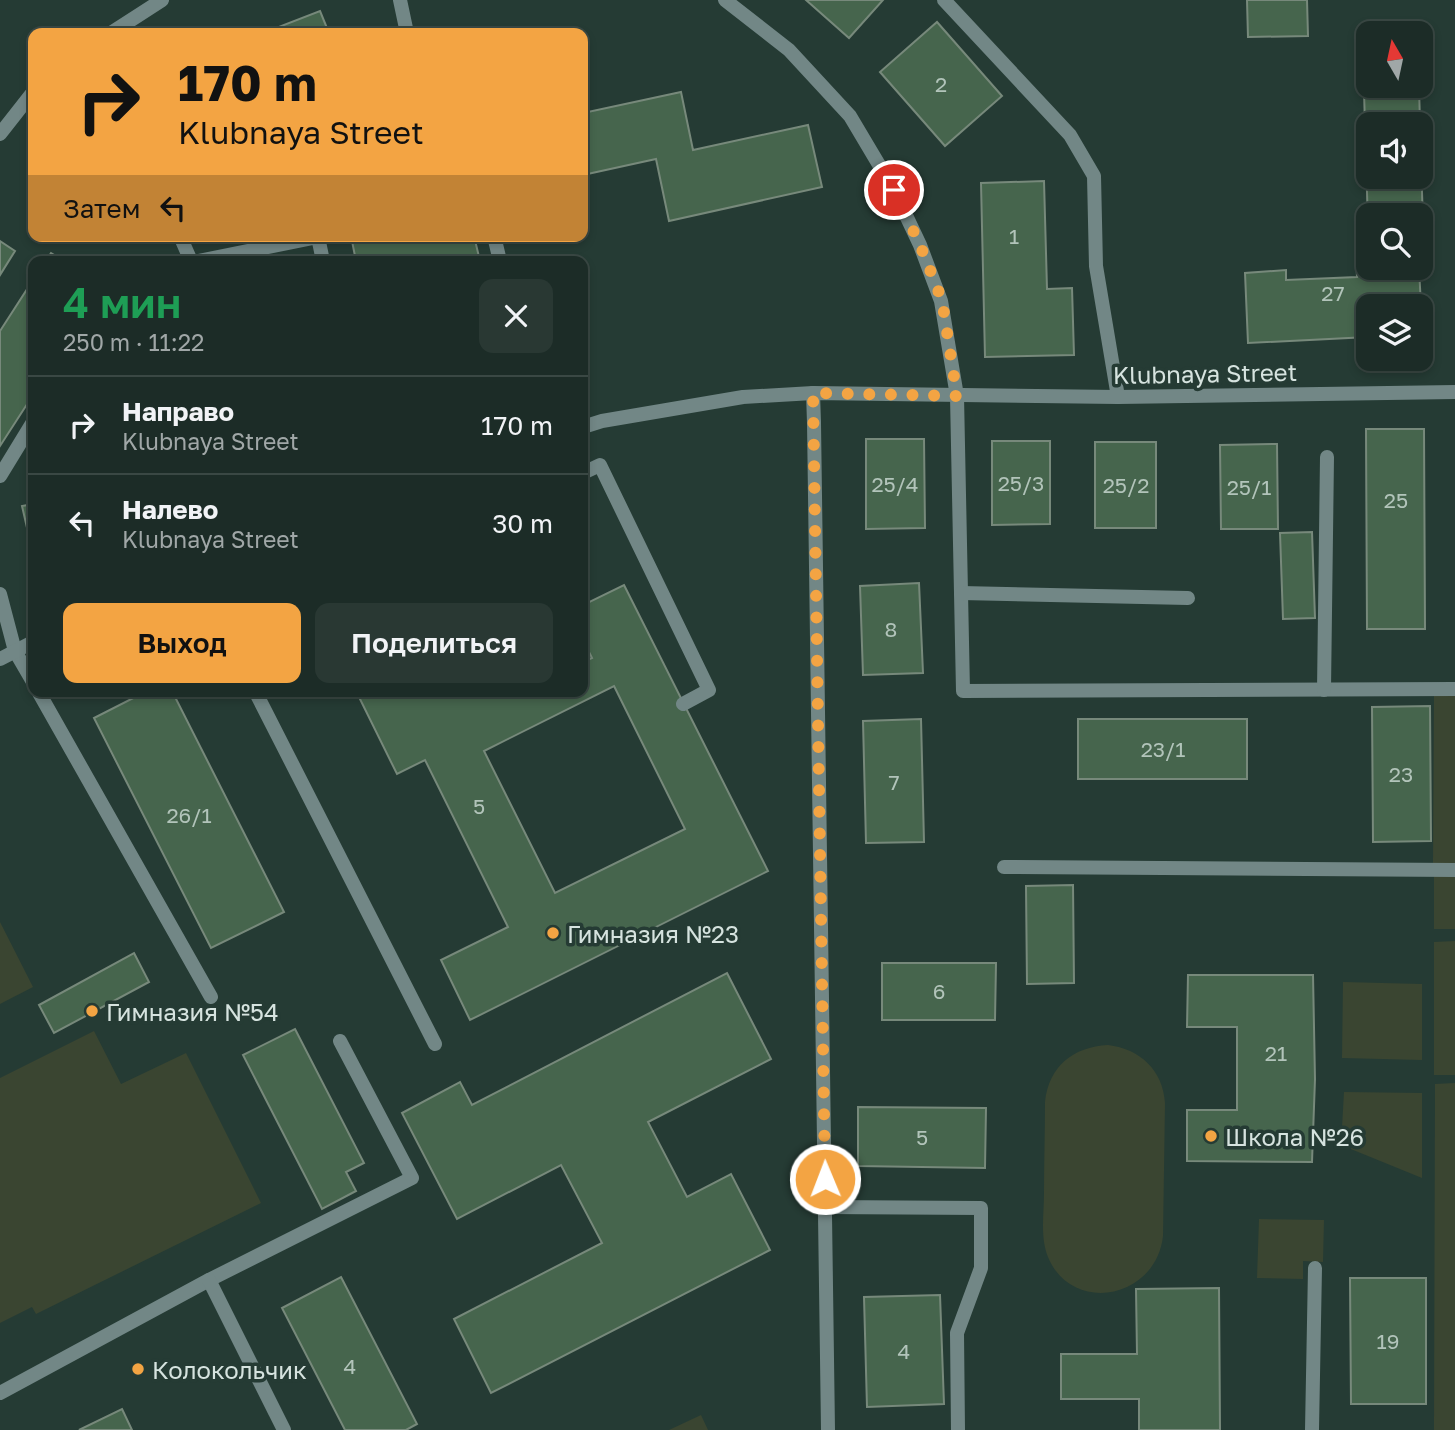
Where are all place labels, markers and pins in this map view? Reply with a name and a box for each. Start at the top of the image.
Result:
pin [864,160,924,220]
place label: Гимназия №23 [567,919,739,948]
marker: Гимназия №23 [545,925,561,941]
place label: Гимназия №54 [106,997,279,1026]
marker: Гимназия №54 [84,1003,100,1019]
place label: Школа №26 [1225,1122,1364,1151]
marker: Школа №26 [1203,1128,1219,1144]
place label: Колокольчик [152,1355,307,1384]
marker: Колокольчик [130,1361,146,1377]

